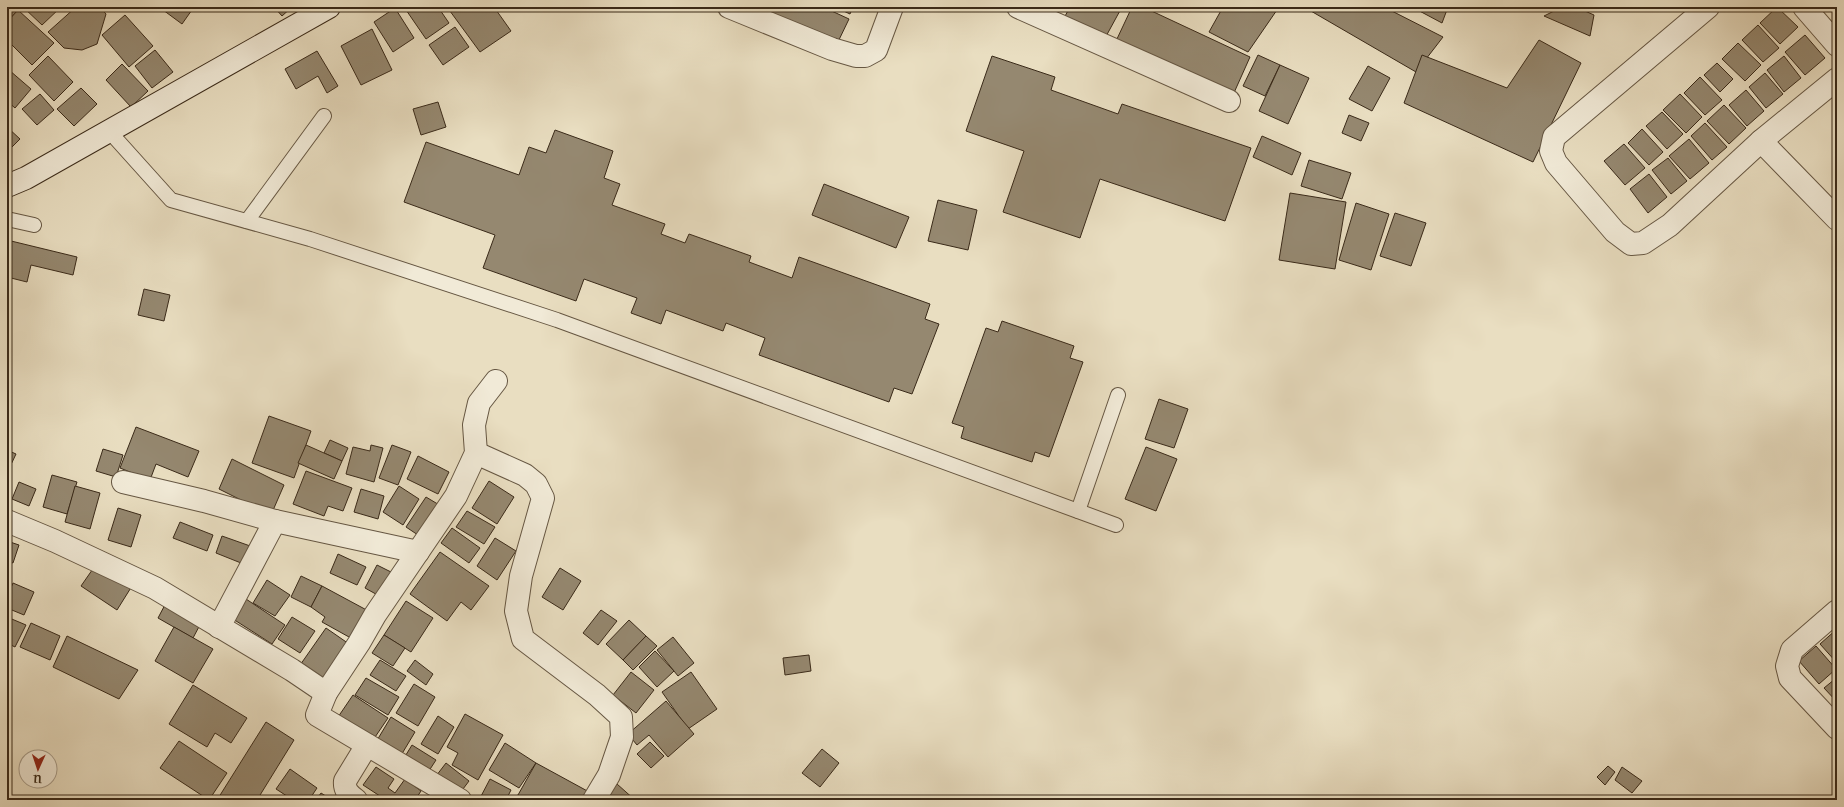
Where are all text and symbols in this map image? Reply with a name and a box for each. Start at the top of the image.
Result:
north arrow [18,749,58,789]
text: U [32,772,43,785]

